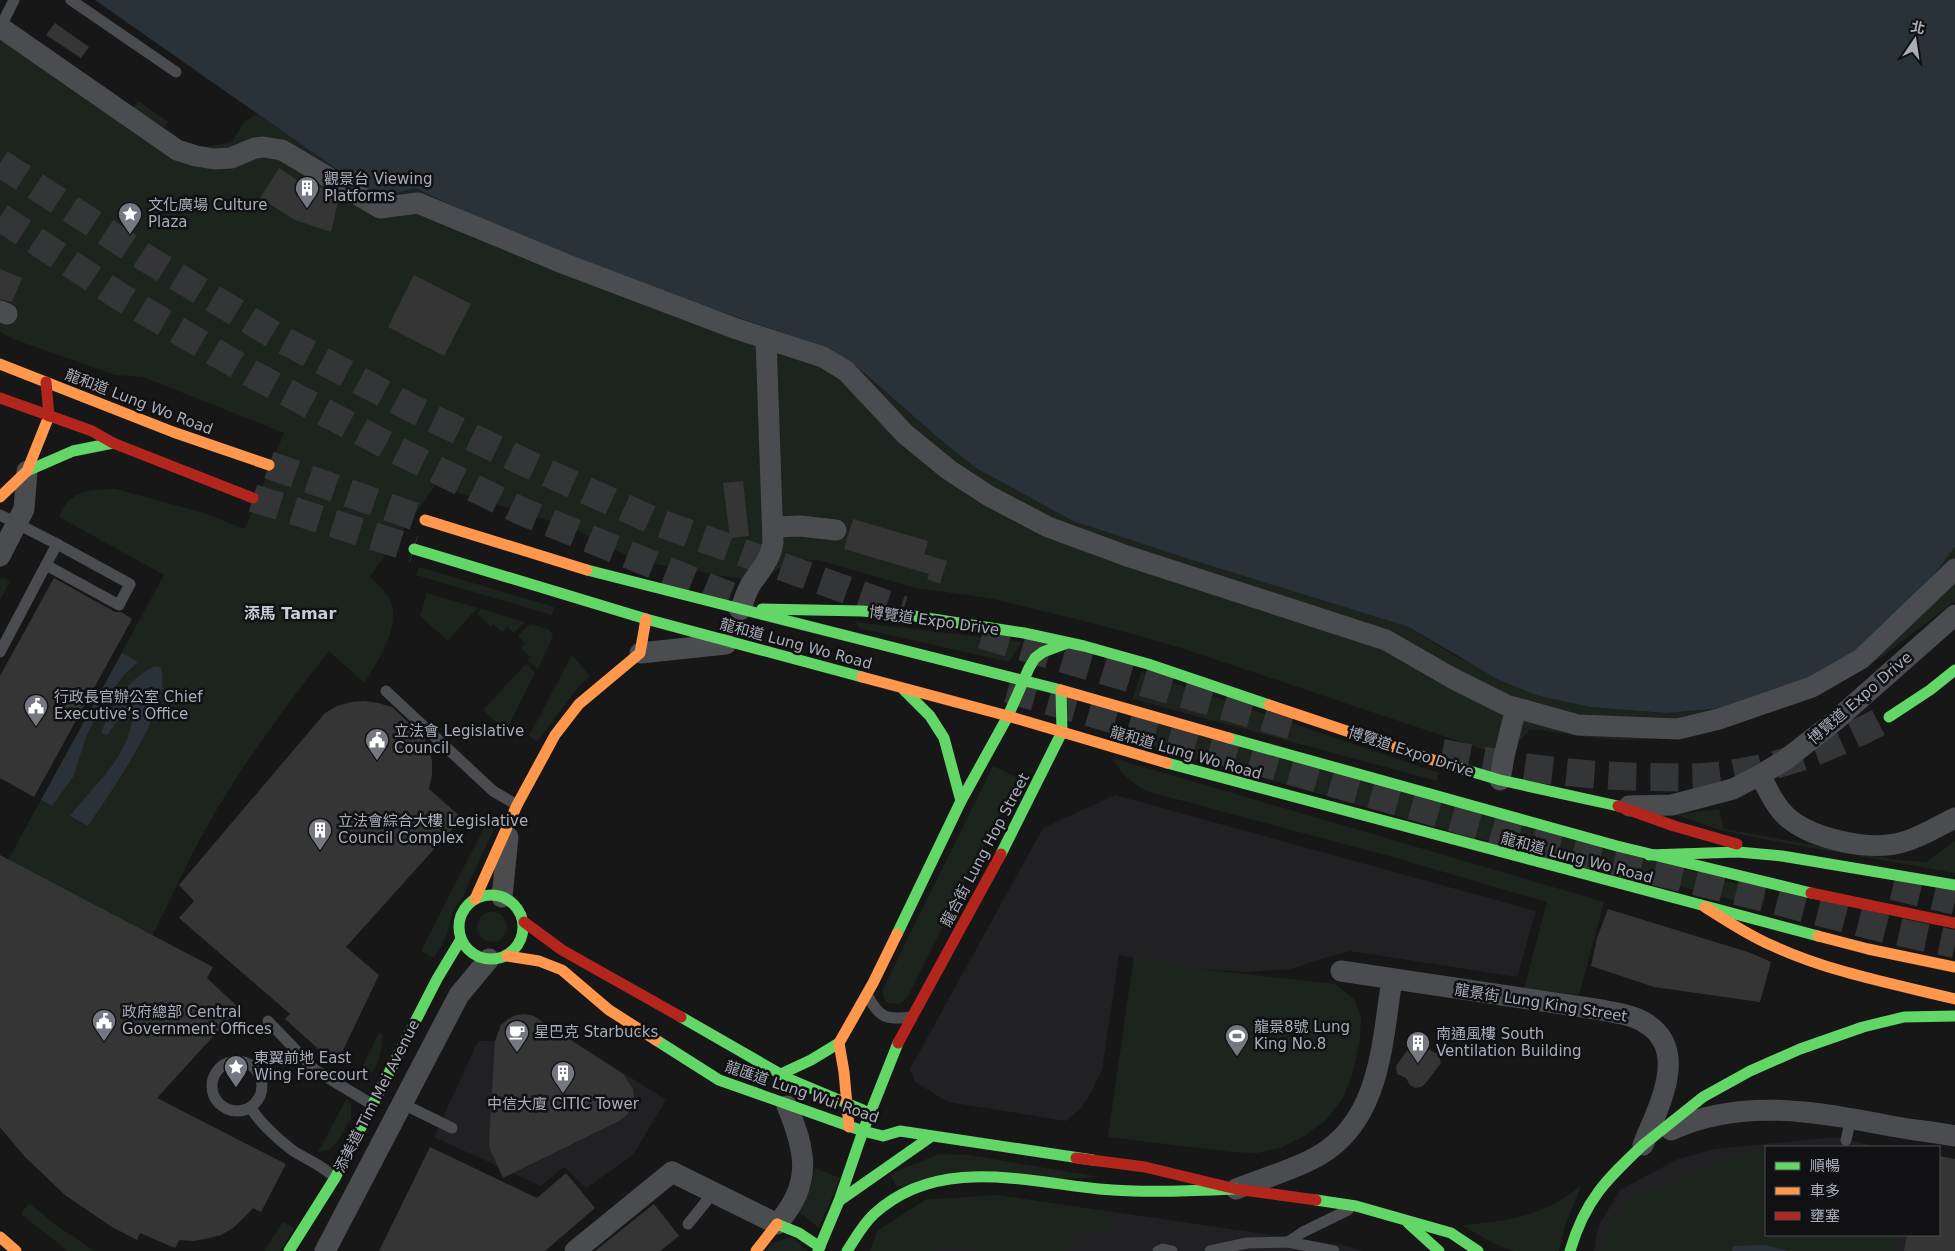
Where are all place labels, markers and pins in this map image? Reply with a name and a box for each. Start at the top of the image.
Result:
place label: 觀景台 Viewing Platforms [324,170,433,205]
building icon: 觀景台 Viewing Platforms [294,175,320,209]
place label: 文化廣場 Culture Plaza [148,196,267,231]
place icon: 文化廣場 Culture Plaza [117,201,143,235]
place label: 行政長官辦公室 Chief Executive’s Office [54,688,203,723]
public building icon: 行政長官辦公室 Chief Executive’s Office [23,693,49,727]
place label: 立法會 Legislative Council [394,722,524,757]
public building icon: 立法會 Legislative Council [364,727,390,761]
place label: 立法會綜合大樓 Legislative Council Complex [338,812,528,847]
building icon: 立法會綜合大樓 Legislative Council Complex [307,817,333,851]
place label: 政府總部 Central Government Offices [122,1003,272,1038]
public building icon: 政府總部 Central Government Offices [91,1008,117,1042]
place label: 龍景8號 Lung King No.8 [1254,1018,1350,1053]
cafe icon: 星巴克 Starbucks [504,1019,530,1053]
place label: 星巴克 Starbucks [534,1023,658,1041]
sports icon: 龍景8號 Lung King No.8 [1224,1023,1250,1057]
place label: 南通風樓 South Ventilation Building [1436,1025,1582,1060]
building icon: 南通風樓 South Ventilation Building [1405,1030,1431,1064]
place label: 東翼前地 East Wing Forecourt [254,1049,368,1084]
place icon: 東翼前地 East Wing Forecourt [223,1054,249,1088]
building icon: 中信大廈 CITIC Tower [550,1060,576,1094]
place label: 中信大廈 CITIC Tower [487,1095,640,1113]

